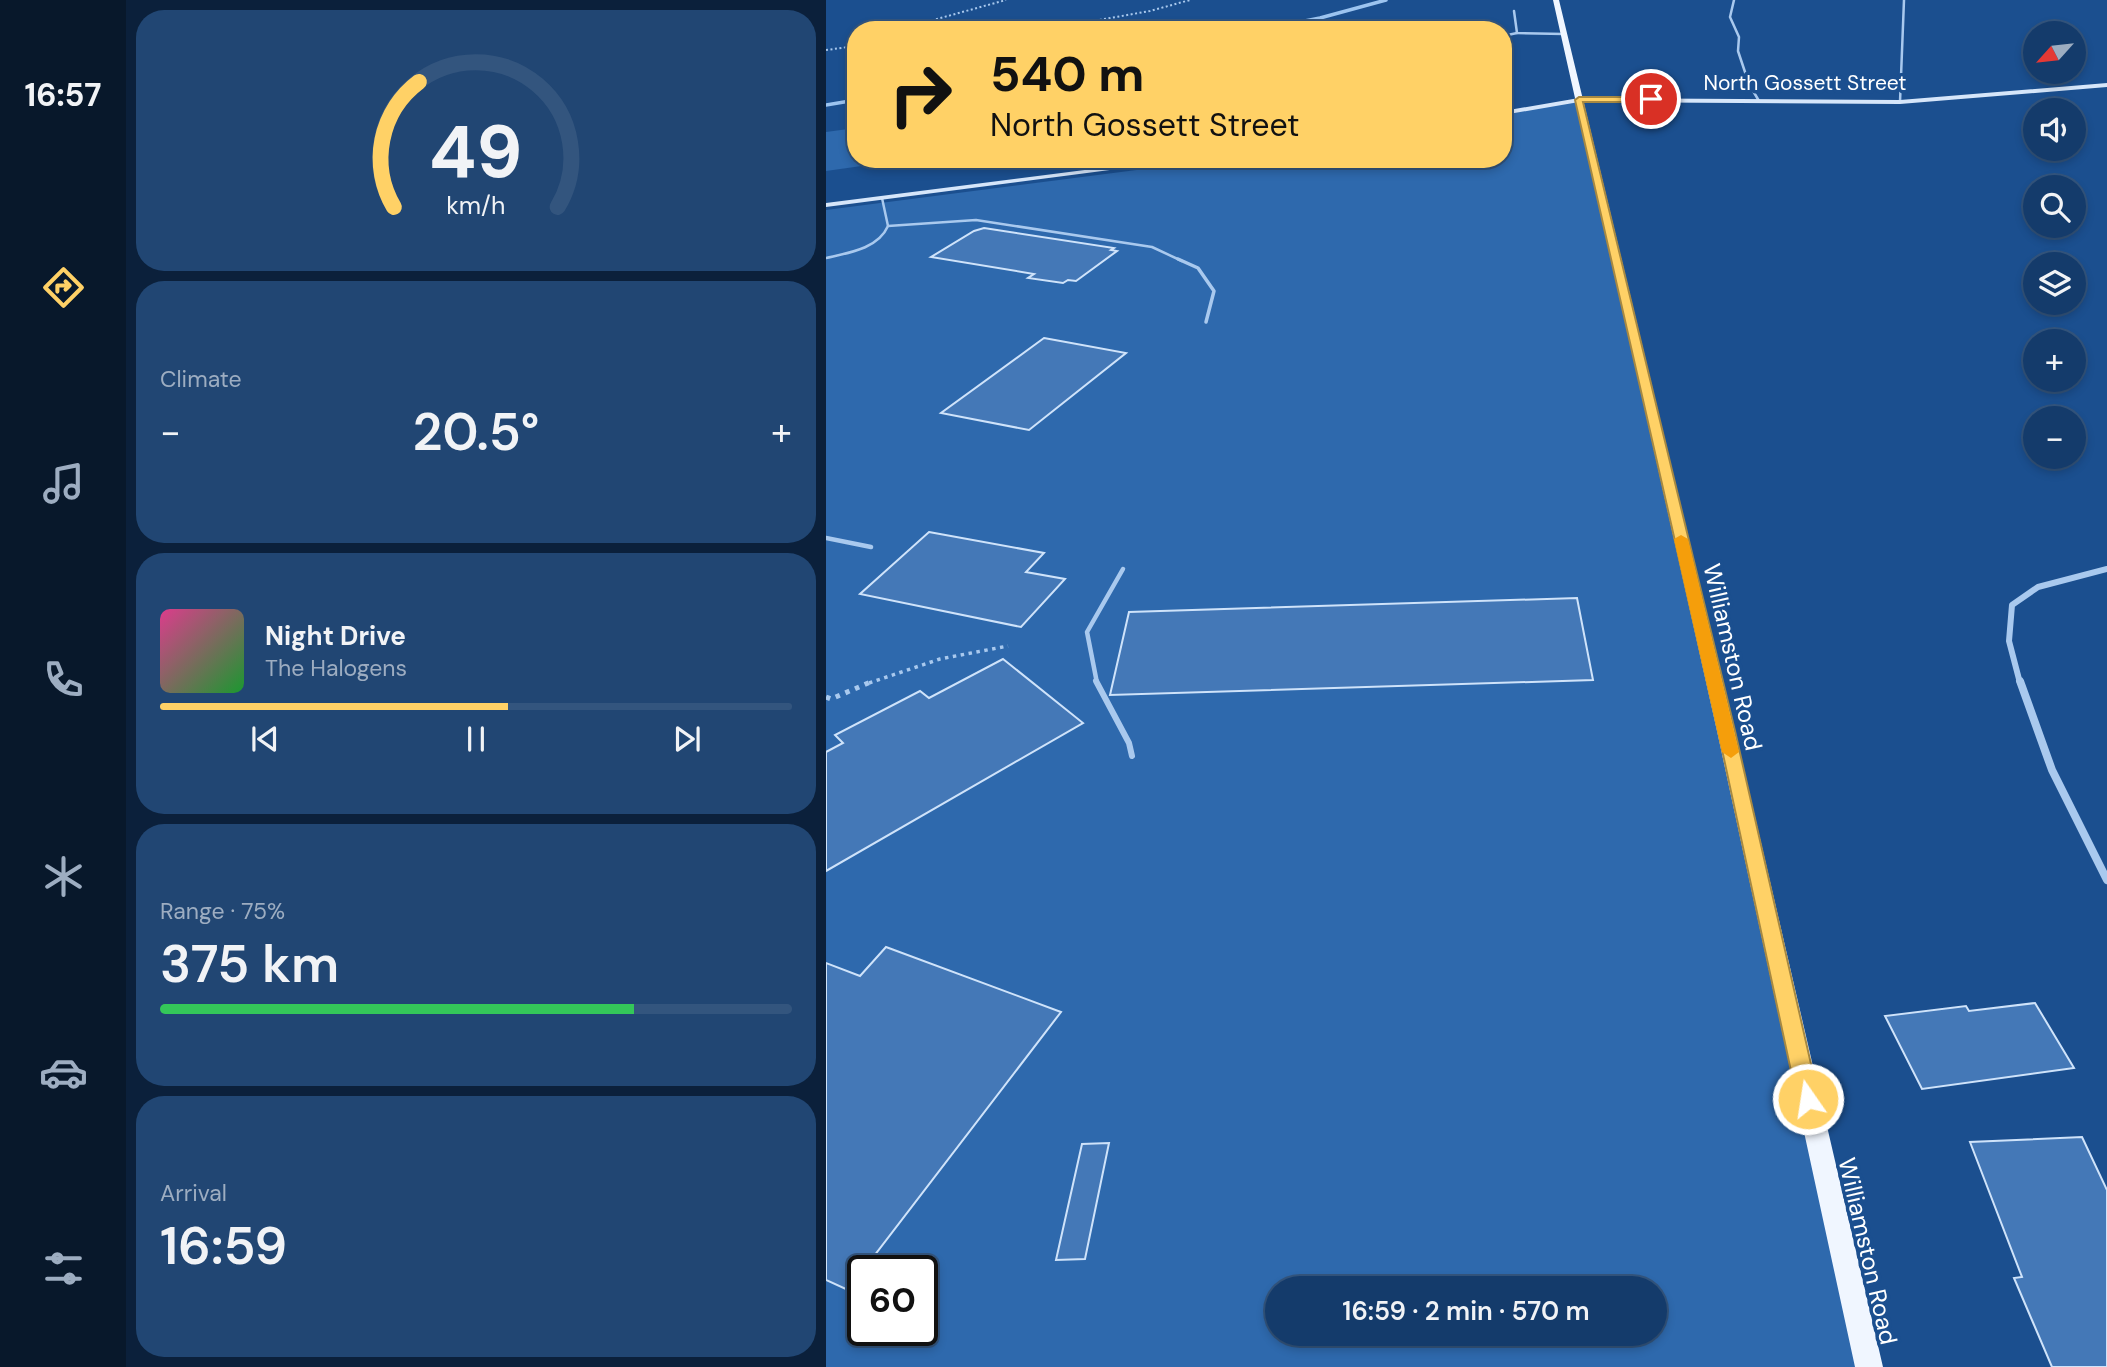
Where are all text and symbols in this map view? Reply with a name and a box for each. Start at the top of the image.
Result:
north arrow [2023,21,2086,84]
map controls [2023,21,2086,469]
text: 540 m [990,42,1144,106]
icon: right [875,49,966,140]
pin [1621,69,1681,129]
street label: North Gossett Street [1703,69,1907,97]
text: 16:57 [25,74,101,116]
icon: arrive [1632,80,1670,118]
button: sound [2023,98,2086,161]
text: North Gossett Street [990,104,1300,146]
text: 49 [429,105,523,200]
button: search [2023,175,2086,238]
text: km/h [446,189,506,222]
button: layers [2023,252,2086,315]
icon: directions [39,263,88,312]
button: + [2023,329,2086,392]
text: Climate [160,364,242,394]
text: 20.5° [413,398,539,466]
button: − [2023,406,2086,469]
text: − [160,407,181,457]
text: + [771,407,792,457]
icon: music [39,459,88,508]
street label: Williamston Road [1696,561,1770,753]
text: Night Drive [265,619,406,653]
text: The Halogens [265,653,407,683]
icon: phone [39,655,88,704]
icon: previous [246,720,284,758]
icon: pause [457,720,495,758]
icon: next [668,720,706,758]
icon: climate [39,852,88,901]
text: Range · 75% [160,896,285,926]
text: 375 km [160,930,339,998]
icon: car [39,1048,88,1097]
position arrow [1771,1062,1845,1136]
street label: Williamston Road [1831,1155,1905,1347]
text: Arrival [160,1178,227,1208]
text: 16:59 [160,1212,287,1280]
icon: filters [39,1244,88,1293]
speed limit sign: 60 [847,1255,938,1346]
text: 16:59 · 2 min · 570 m [1342,1294,1590,1328]

